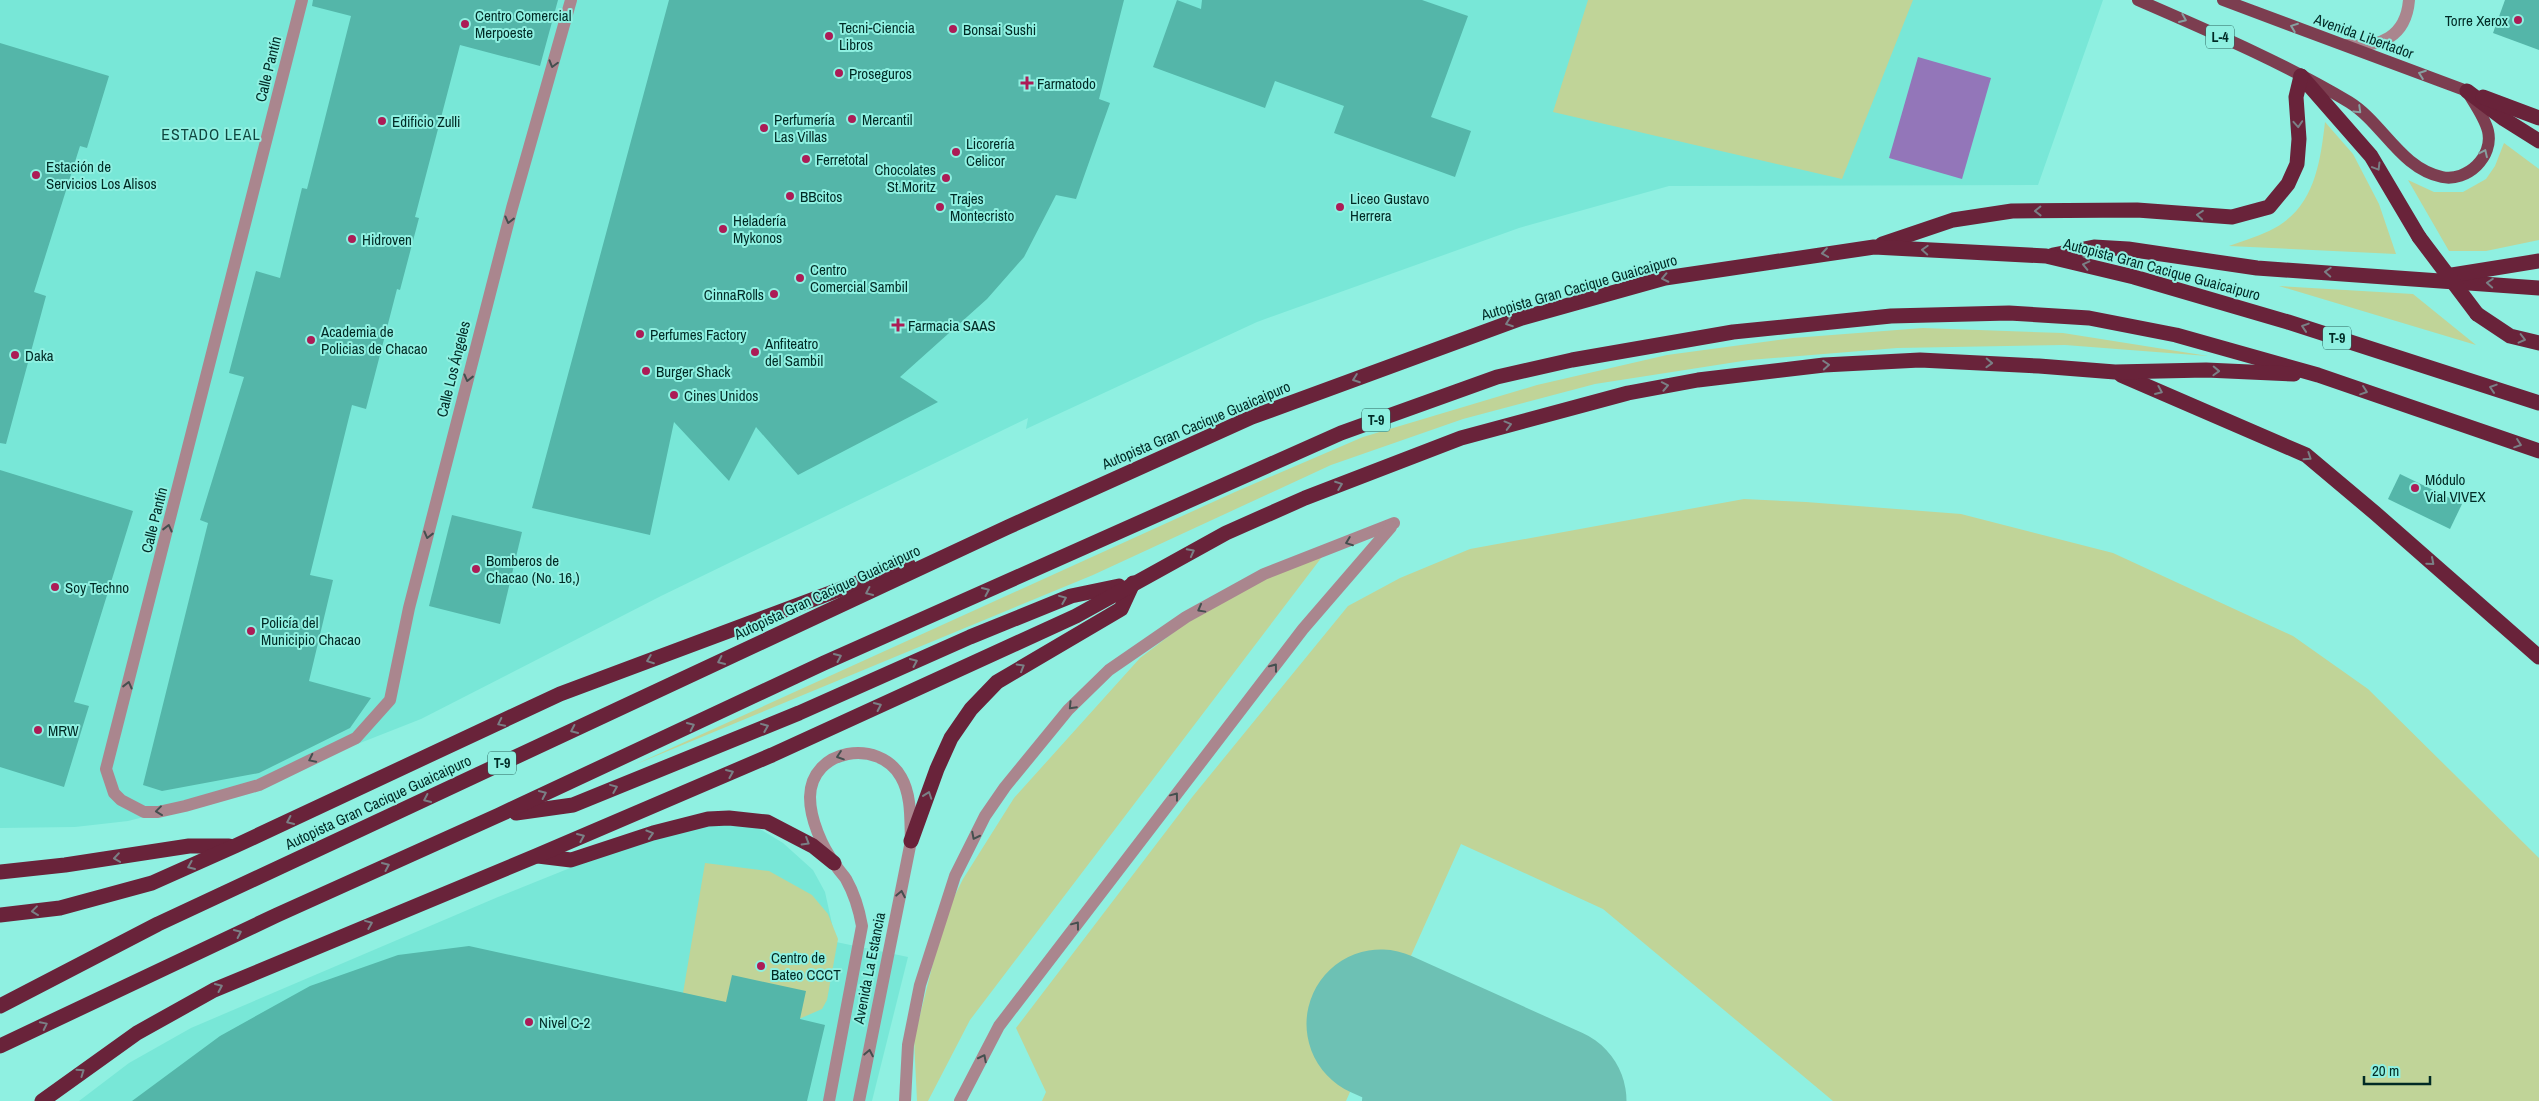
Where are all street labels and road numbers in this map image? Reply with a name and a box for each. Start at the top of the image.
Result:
street label: Avenida Libertador [2310,8,2417,64]
road number: L-4 [2206,26,2234,48]
street label: Calle Pantín [250,34,286,104]
street label: Autopista Gran Cacique Guaicaipuro [2060,232,2263,305]
street label: Autopista Gran Cacique Guaicaipuro [1478,249,1680,325]
street label: Calle Los Ángeles [431,319,475,419]
road number: T-9 [2323,326,2351,349]
street label: Autopista Gran Cacique Guaicaipuro [1098,376,1294,475]
road number: T-9 [1362,408,1390,432]
street label: Calle Pantín [136,485,172,555]
street label: Autopista Gran Cacique Guaicaipuro [730,540,924,645]
street label: Autopista Gran Cacique Guaicaipuro [281,750,475,855]
road number: T-9 [488,751,516,774]
street label: Avenida La Estancia [848,910,890,1027]

